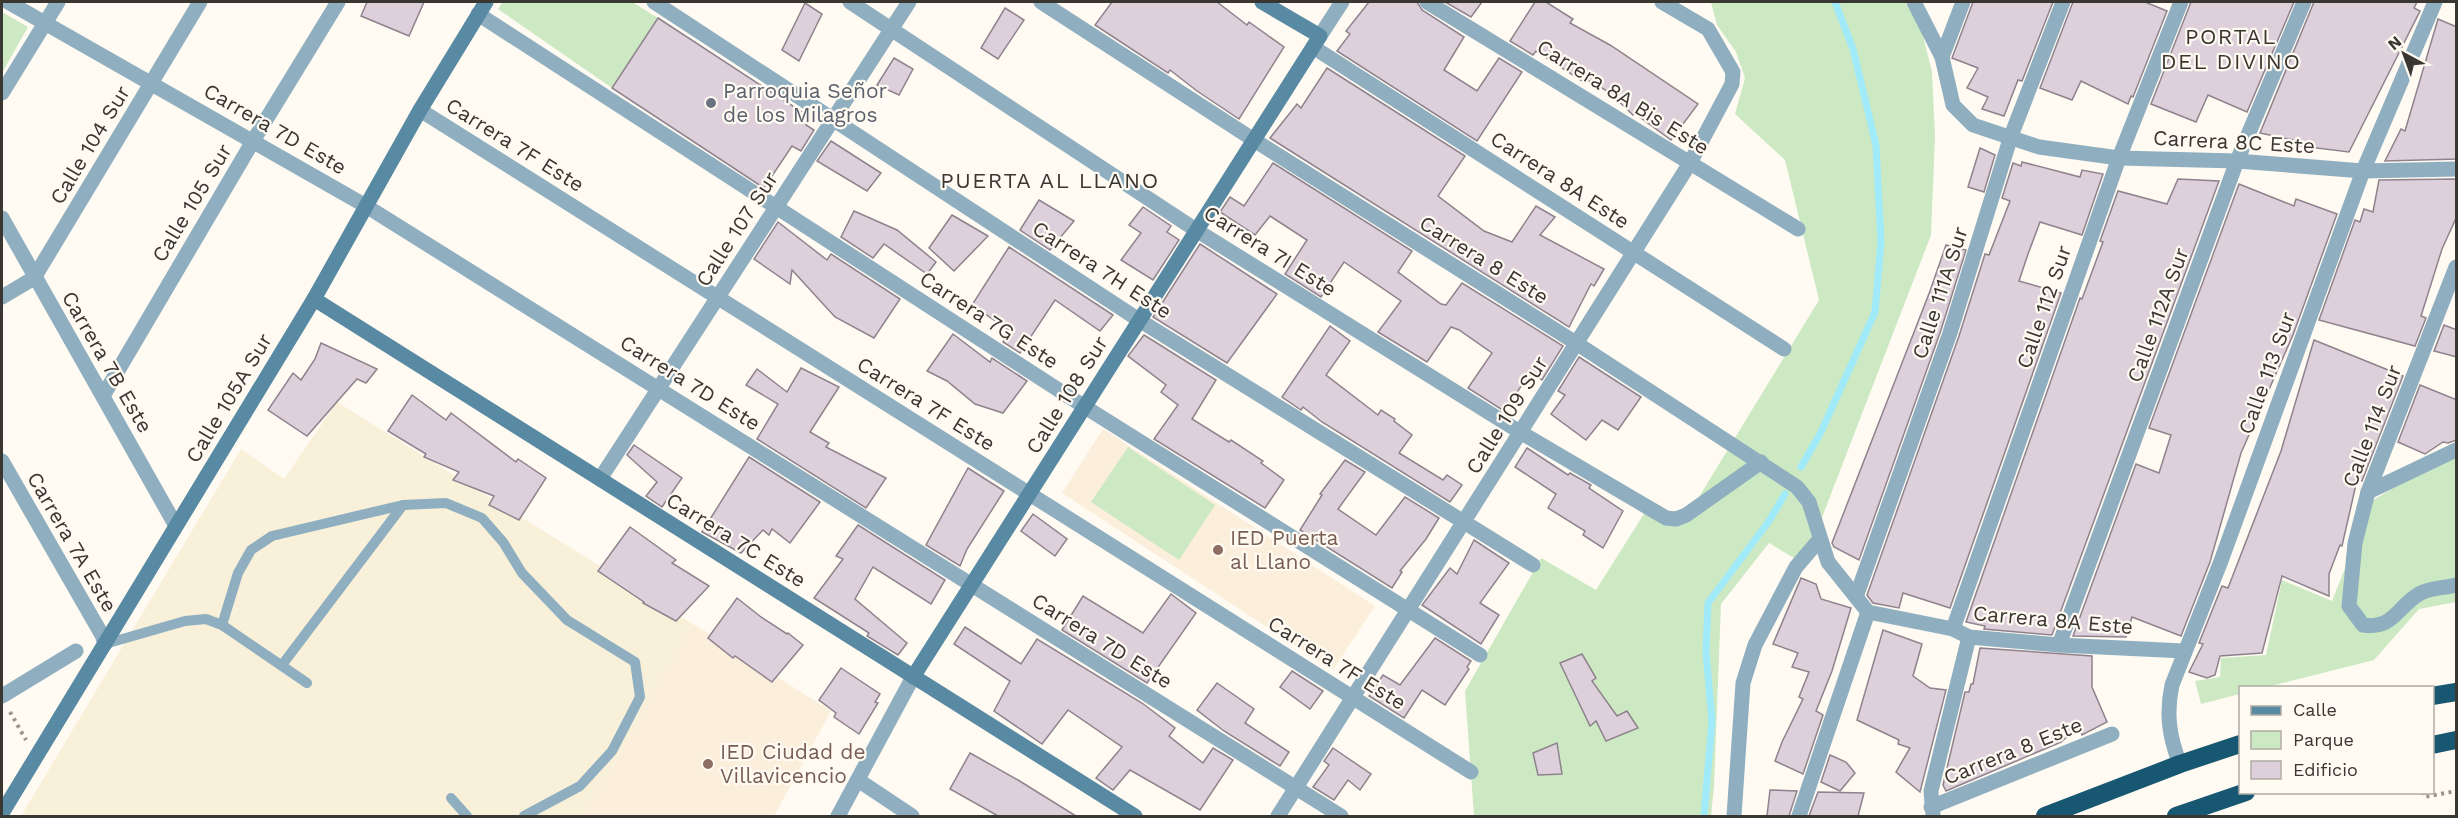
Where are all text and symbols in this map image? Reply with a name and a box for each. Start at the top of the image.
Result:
district label: PORTAL DEL DIVINO [2161,24,2301,74]
north arrow [2374,24,2434,84]
text: N [2384,32,2405,54]
street label: Carrera 8A Bis Este [1533,33,1714,160]
street label: Carrera 7D Este [199,78,351,180]
place label: Parroquia Señor de los Milagros [723,78,888,127]
street label: Calle 104 Sur [44,80,135,209]
street label: Carrera 7F Este [442,92,589,197]
marker: Parroquia Señor de los Milagros [704,96,718,110]
street label: Carrera 8A Este [1486,125,1634,234]
street label: Carrera 8C Este [2153,125,2316,158]
street label: Calle 105 Sur [146,139,237,266]
street label: Calle 107 Sur [690,166,783,291]
district label: PUERTA AL LLANO [940,168,1160,193]
street label: Carrera 7I Este [1199,200,1341,301]
street label: Carrera 8 Este [1415,210,1553,309]
street label: Carrera 7H Este [1028,215,1177,324]
street label: Calle 111A Sur [1906,223,1973,362]
street label: Calle 112 Sur [2011,242,2076,372]
street label: Calle 112A Sur [2122,244,2194,386]
street label: Carrera 7G Este [915,265,1063,374]
street label: Carrera 7B Este [57,287,158,437]
street label: Calle 113 Sur [2233,308,2300,438]
street label: Calle 105A Sur [180,328,277,467]
street label: Carrera 7D Este [616,329,765,436]
street label: Calle 108 Sur [1020,331,1113,458]
street label: Carrera 7F Este [853,351,1000,456]
street label: Calle 109 Sur [1460,351,1553,478]
street label: Calle 114 Sur [2337,361,2407,491]
street label: Carrera 7A Este [22,467,123,616]
street label: Carrera 7C Este [662,487,811,592]
place label: IED Puerta al Llano [1230,525,1339,574]
marker: IED Puerta al Llano [1211,543,1225,557]
street label: Carrera 7D Este [1028,587,1177,694]
street label: Carrera 8A Este [1972,600,2134,639]
street label: Carrera 7F Este [1264,610,1411,715]
legend [2239,686,2434,794]
text: Calle [2293,699,2337,720]
street label: Carrera 8 Este [1940,711,2086,790]
text: Parque [2293,729,2354,750]
place label: IED Ciudad de Villavicencio [720,739,866,788]
marker: IED Ciudad de Villavicencio [701,757,715,771]
text: Edificio [2293,759,2358,780]

